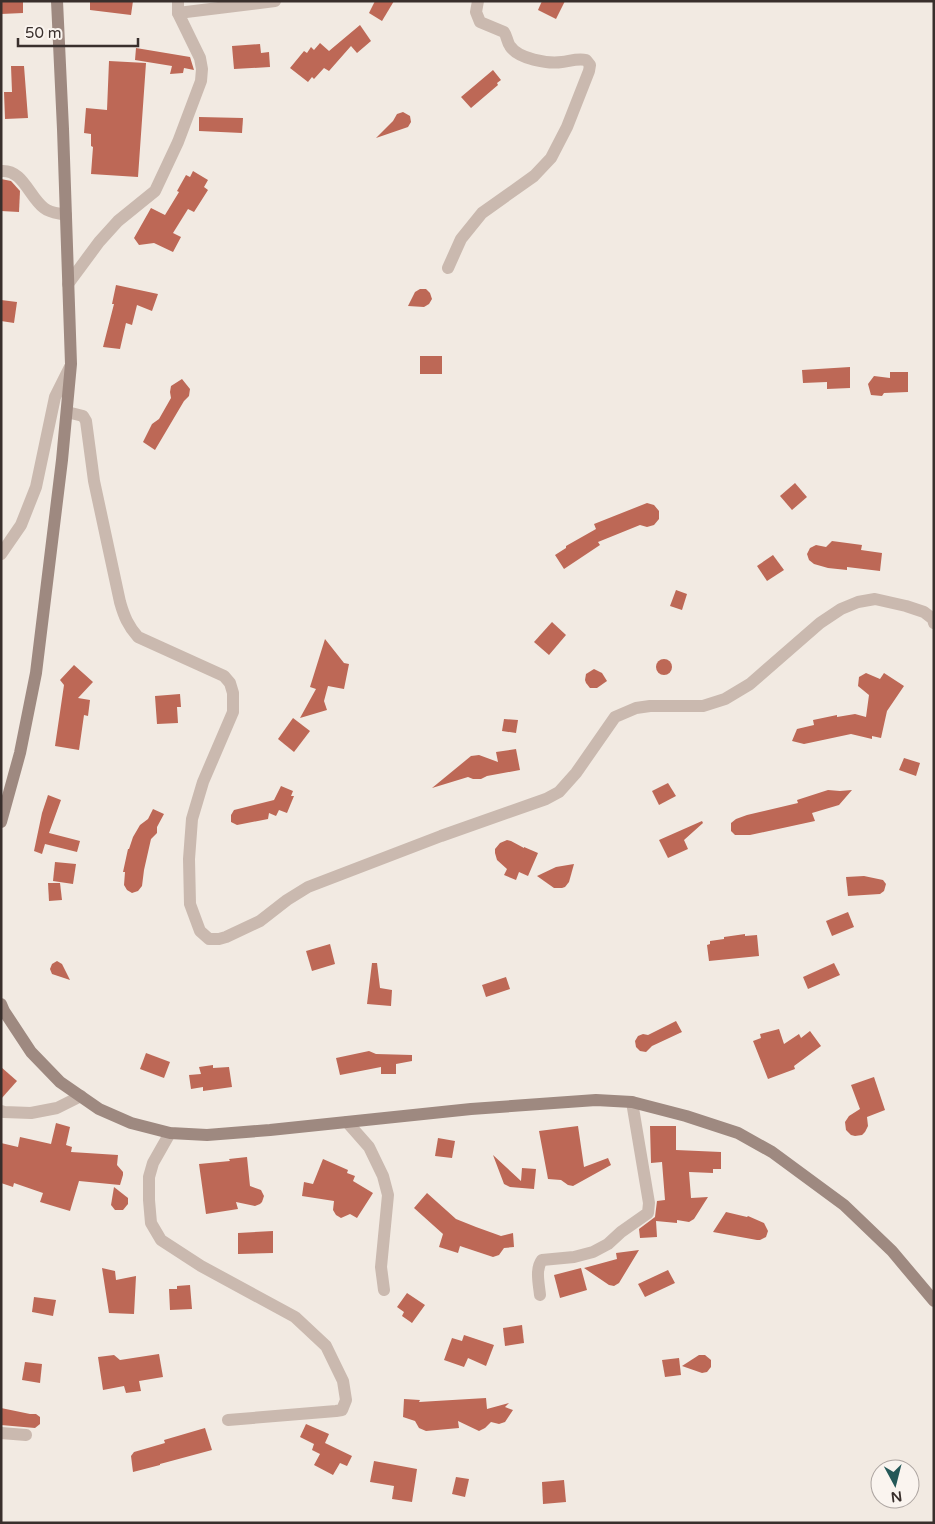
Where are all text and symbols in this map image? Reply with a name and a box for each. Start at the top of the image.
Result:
scale bar [18,15,138,47]
text: 50 m [25,24,62,42]
north arrow [870,1459,920,1509]
text: N [890,1487,903,1506]

